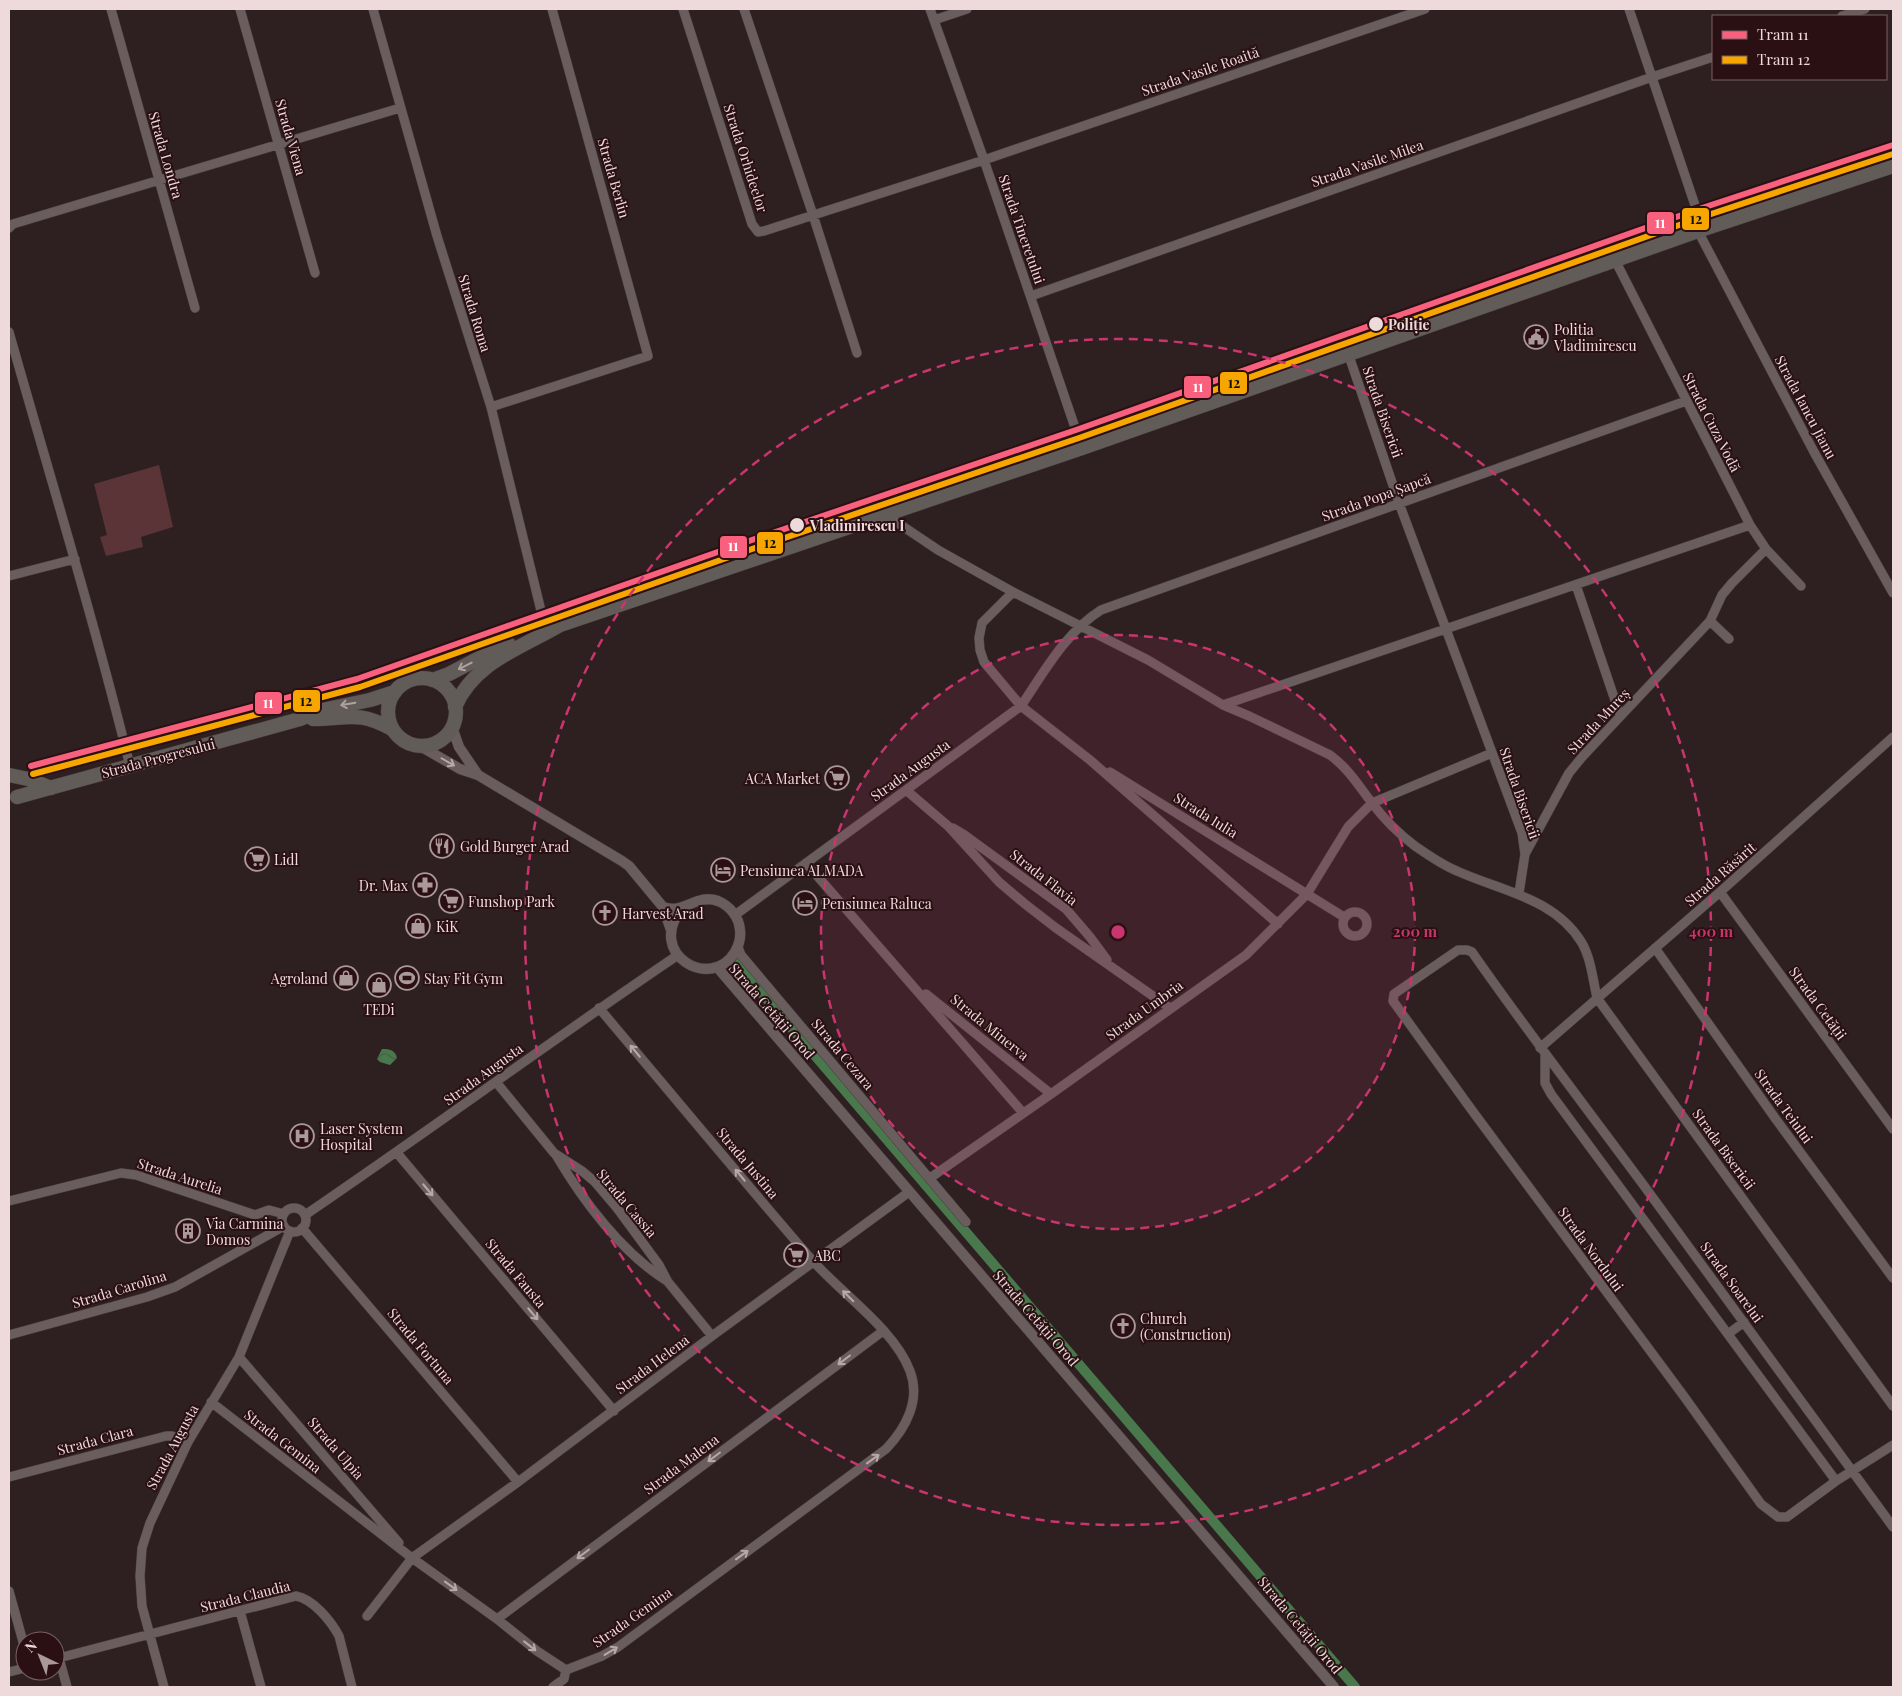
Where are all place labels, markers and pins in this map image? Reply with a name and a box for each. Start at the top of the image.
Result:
marker: Poliție [1367,315,1385,333]
place label: Poliție [1388,315,1430,334]
place label: Politia Vladimirescu [1553,320,1637,355]
public building icon: Politia Vladimirescu [1523,324,1549,350]
marker: Vladimirescu I [788,516,806,534]
place label: Vladimirescu I [809,516,905,535]
supermarket icon: ACA Market [824,765,850,791]
place label: ACA Market [744,769,821,788]
restaurant icon: Gold Burger Arad [429,833,455,859]
place label: Gold Burger Arad [460,837,569,856]
supermarket icon: Lidl [244,846,270,872]
place label: Lidl [274,850,298,869]
hotel icon: Pensiunea ALMADA [710,857,736,883]
place label: Pensiunea ALMADA [740,861,864,880]
pharmacy icon: Dr. Max [412,872,438,898]
place label: Dr. Max [359,876,409,895]
supermarket icon: Funshop Park [438,888,464,914]
hotel icon: Pensiunea Raluca [792,890,818,916]
place label: Funshop Park [468,892,555,911]
place label: Pensiunea Raluca [822,894,932,913]
church icon: Harvest Arad [592,900,618,926]
place label: Harvest Arad [622,904,704,923]
shop icon: KiK [405,913,431,939]
place label: KiK [436,917,459,936]
centre of rings [1109,923,1127,941]
shop icon: Agroland [333,965,359,991]
sports icon: Stay Fit Gym [394,965,420,991]
place label: Agroland [270,969,328,988]
place label: Stay Fit Gym [424,969,504,988]
shop icon: TEDi [366,972,392,998]
place label: TEDi [363,1000,395,1019]
place label: Laser System Hospital [320,1119,404,1154]
hospital icon: Laser System Hospital [289,1123,315,1149]
place label: Via Carmina Domos [205,1214,284,1249]
building icon: Via Carmina Domos [175,1218,201,1244]
supermarket icon: ABC [783,1242,809,1268]
place label: ABC [813,1246,841,1265]
place label: Church (Construction) [1140,1309,1231,1344]
church icon: Church (Construction) [1110,1313,1136,1339]

